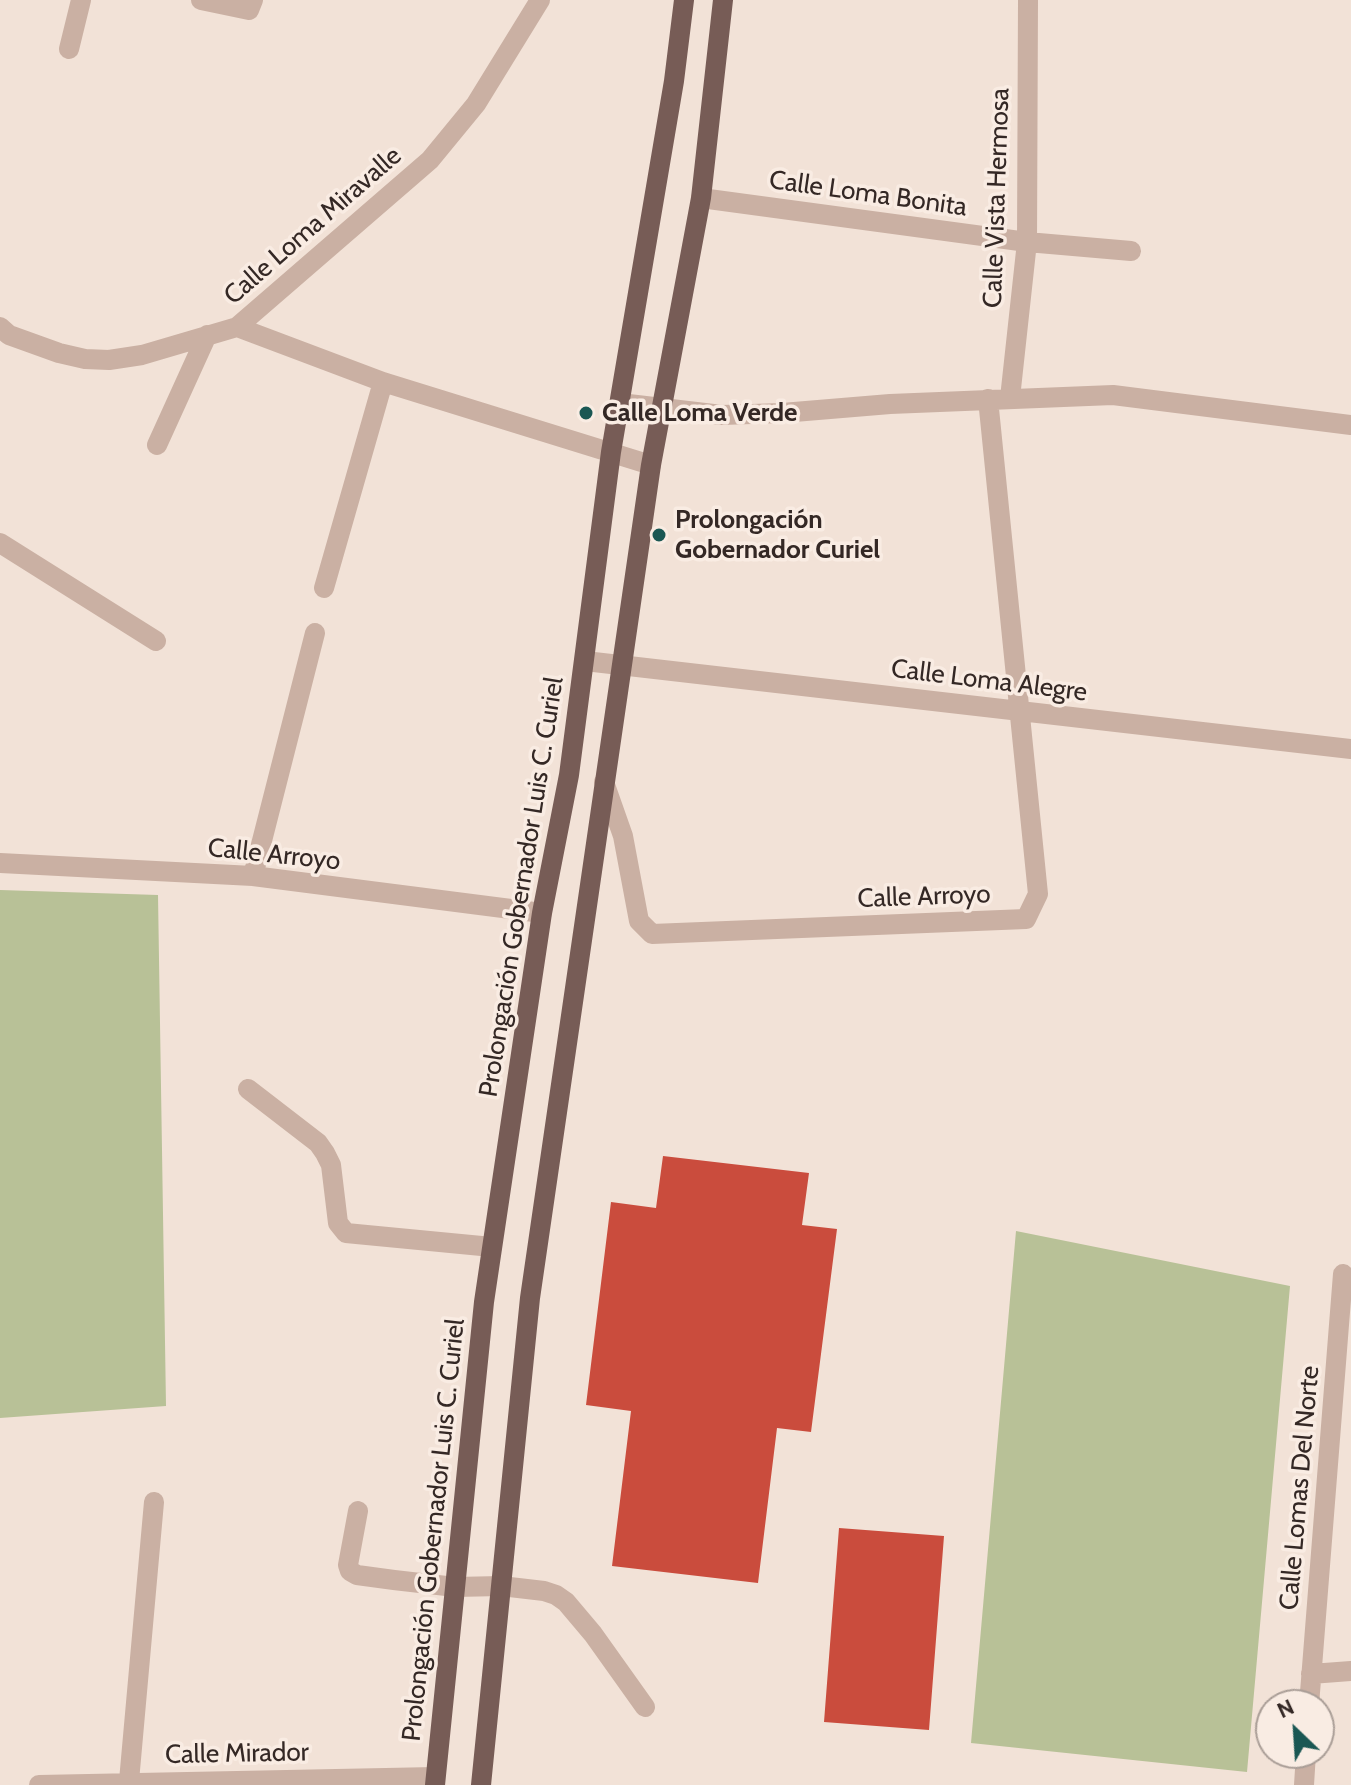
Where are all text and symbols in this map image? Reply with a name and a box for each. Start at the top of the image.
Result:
street label: Calle Vista Hermosa [978,88,1016,308]
street label: Calle Loma Miravalle [218,140,408,312]
street label: Calle Loma Bonita [767,165,969,223]
place label: Calle Loma Verde [602,397,797,429]
marker: Calle Loma Verde [577,404,595,422]
place label: Prolongación Gobernador Curiel [675,504,880,566]
marker: Prolongación Gobernador Curiel [650,526,668,544]
street label: Calle Loma Alegre [889,653,1089,709]
street label: Prolongación Gobernador Luis C. Curiel [473,675,571,1099]
street label: Calle Arroyo [206,833,342,877]
street label: Calle Arroyo [857,879,991,915]
street label: Prolongación Gobernador Luis C. Curiel [396,1317,472,1743]
street label: Calle Lomas Del Norte [1274,1364,1326,1612]
north arrow [1255,1689,1335,1769]
text: N [1273,1693,1298,1724]
street label: Calle Mirador [165,1737,309,1771]

